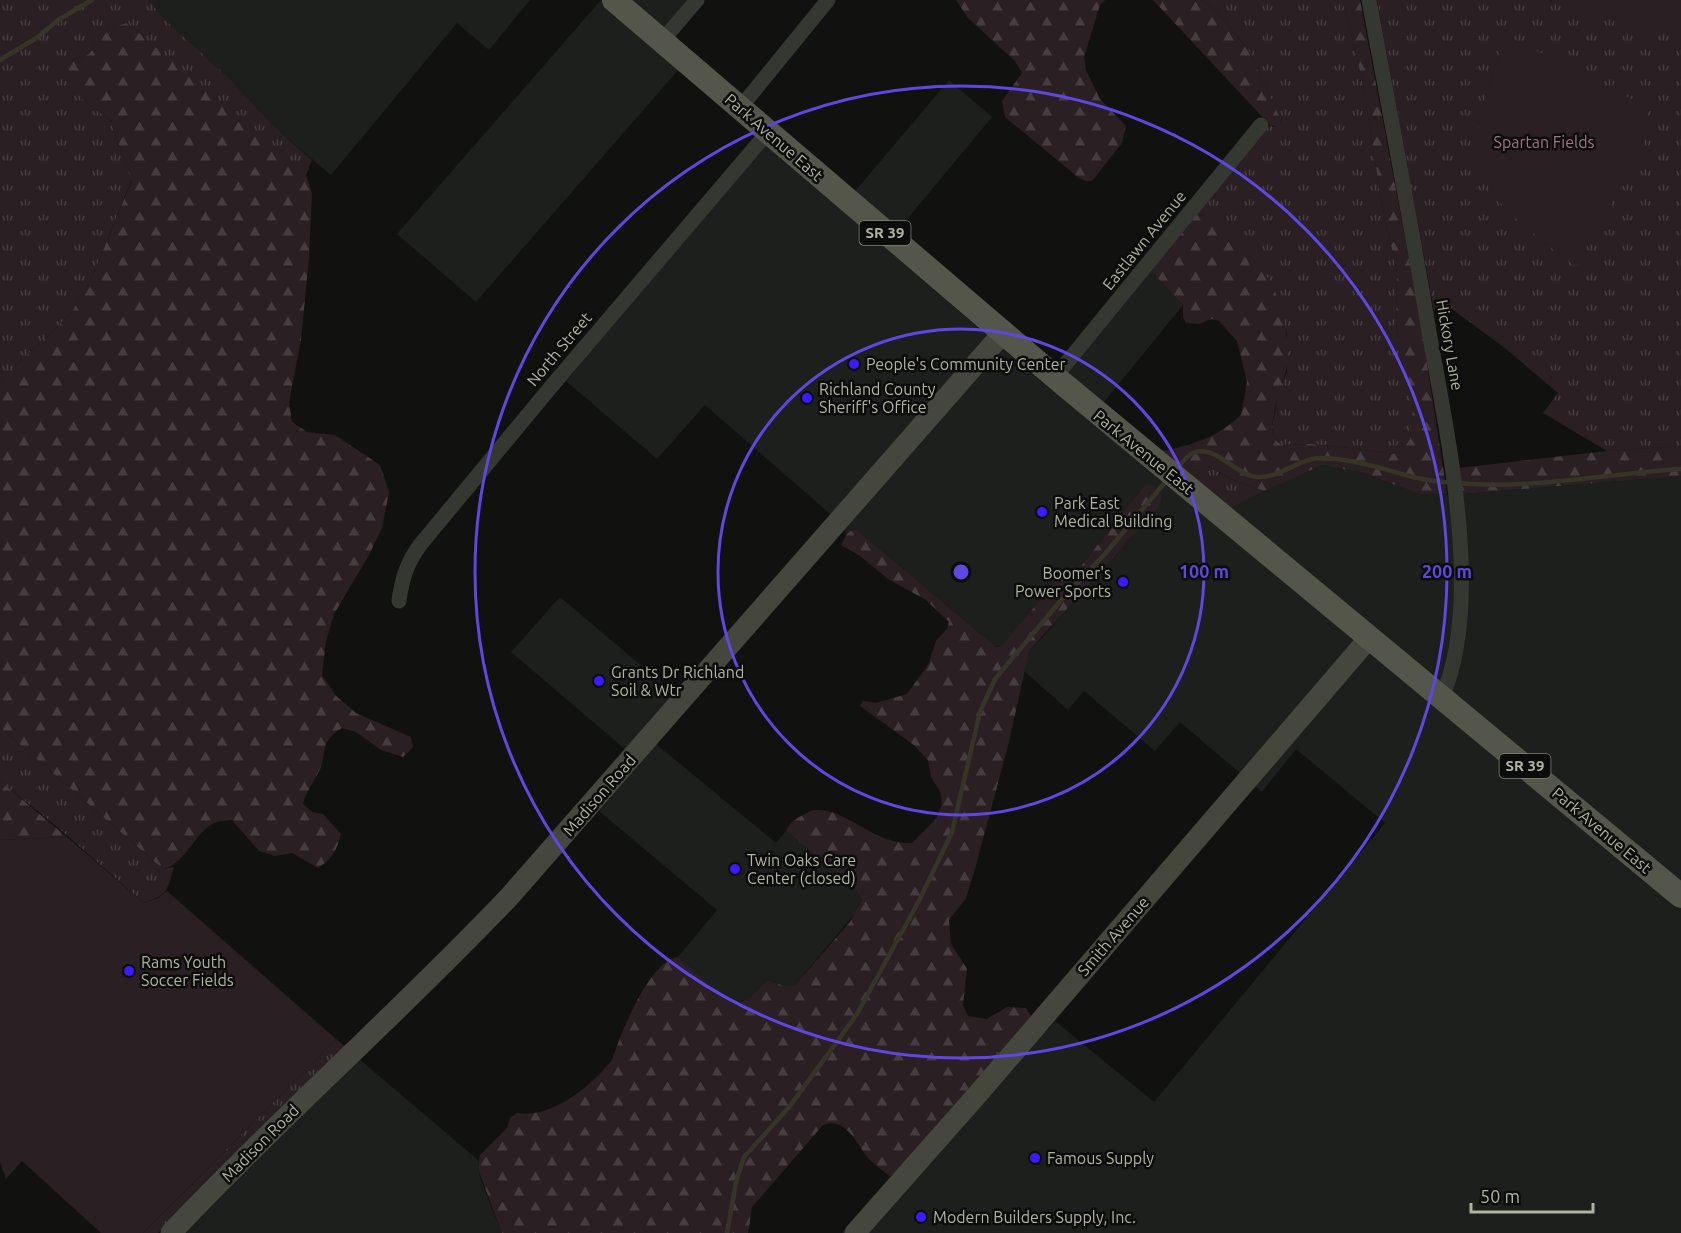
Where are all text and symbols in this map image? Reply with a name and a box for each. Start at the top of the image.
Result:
street label: Park Avenue East [722,90,827,185]
park label: Spartan Fields [1494,133,1595,151]
street label: Eastlawn Avenue [1099,187,1189,293]
road number: SR 39 [860,221,910,245]
street label: Hickory Lane [1433,298,1467,392]
street label: North Street [523,308,595,389]
place label: People's Community Center [866,355,1066,373]
marker: People's Community Center [847,357,861,371]
place label: Richland County Sheriff's Office [819,380,936,416]
marker: Richland County Sheriff's Office [800,391,814,405]
street label: Park Avenue East [1090,406,1198,498]
place label: Park East Medical Building [1054,494,1172,530]
marker: Park East Medical Building [1035,505,1049,519]
text: 100 m [1179,561,1229,581]
text: 200 m [1422,561,1472,581]
centre of rings [951,562,971,582]
place label: Boomer's Power Sports [1015,564,1111,600]
marker: Boomer's Power Sports [1116,575,1130,589]
place label: Grants Dr Richland Soil & Wtr [611,663,744,699]
marker: Grants Dr Richland Soil & Wtr [592,674,606,688]
street label: Madison Road [559,751,639,839]
road number: SR 39 [1500,754,1550,778]
street label: Park Avenue East [1549,783,1656,877]
place label: Twin Oaks Care Center (closed) [747,851,856,888]
marker: Twin Oaks Care Center (closed) [728,862,742,876]
street label: Smith Avenue [1074,893,1152,979]
place label: Rams Youth Soccer Fields [141,953,234,989]
marker: Rams Youth Soccer Fields [122,964,136,978]
street label: Madison Road [218,1101,302,1185]
place label: Famous Supply [1047,1149,1154,1167]
marker: Famous Supply [1028,1151,1042,1165]
scale bar [1471,1176,1592,1214]
text: 50 m [1480,1186,1520,1206]
place label: Modern Builders Supply, Inc. [933,1208,1136,1226]
marker: Modern Builders Supply, Inc. [914,1210,928,1224]

